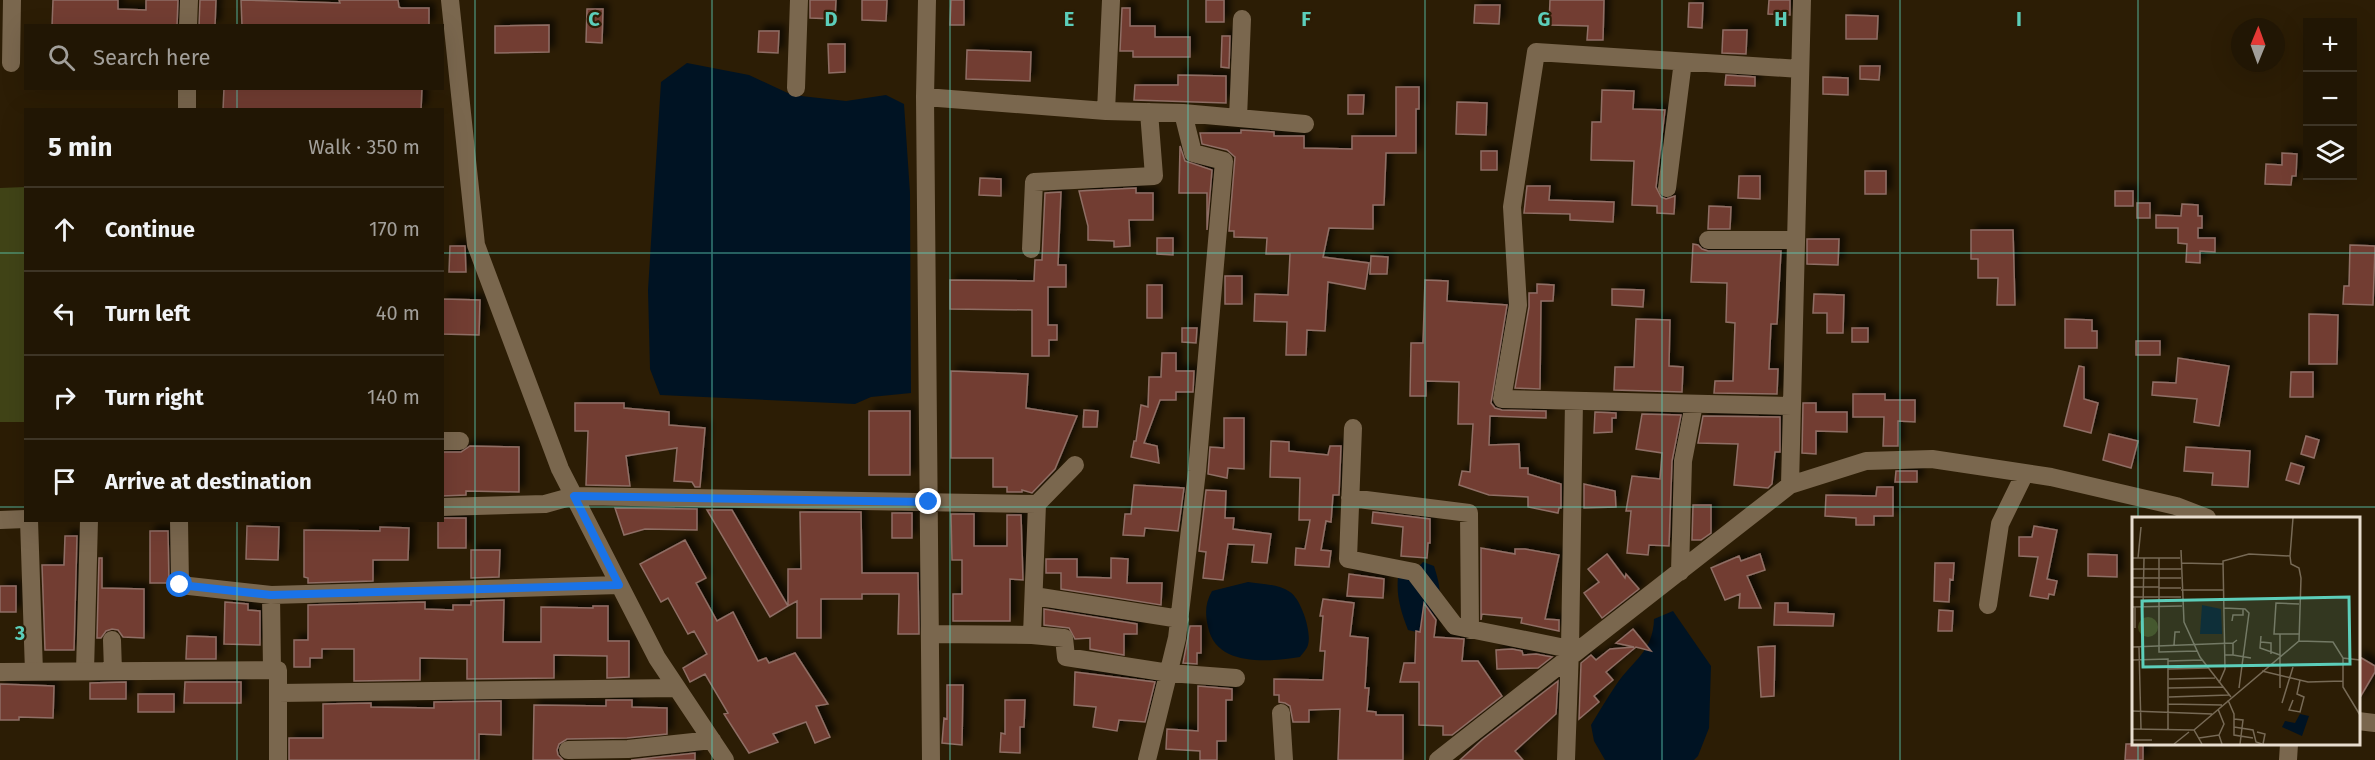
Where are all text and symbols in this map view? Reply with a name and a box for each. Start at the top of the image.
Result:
text: C [588,7,600,31]
text: D [824,7,838,31]
text: E [1064,7,1074,31]
text: F [1301,7,1311,31]
text: G [1538,7,1550,31]
text: H [1774,7,1788,31]
text: I [2016,7,2022,31]
north arrow [2231,18,2285,72]
map controls [2303,18,2357,180]
button: + [2303,18,2357,72]
search box [24,24,444,90]
icon: search [45,41,78,74]
text: Search here [93,44,211,71]
button: − [2303,72,2357,126]
button: layers [2303,126,2357,180]
text: 5 min [48,132,112,163]
text: Walk · 350 m [308,135,420,159]
icon: ahead [48,213,81,246]
text: Continue [105,216,195,243]
text: 170 m [369,217,420,241]
icon: left [48,297,81,330]
text: Turn left [105,300,190,327]
text: 40 m [376,301,420,325]
icon: right [48,381,81,414]
text: Turn right [105,384,204,411]
text: 140 m [367,385,420,409]
icon: arrive [48,465,81,498]
text: Arrive at destination [105,468,312,495]
route end [915,488,941,514]
inset map [2132,517,2360,745]
route start [166,571,192,597]
text: 3 [14,621,25,645]

